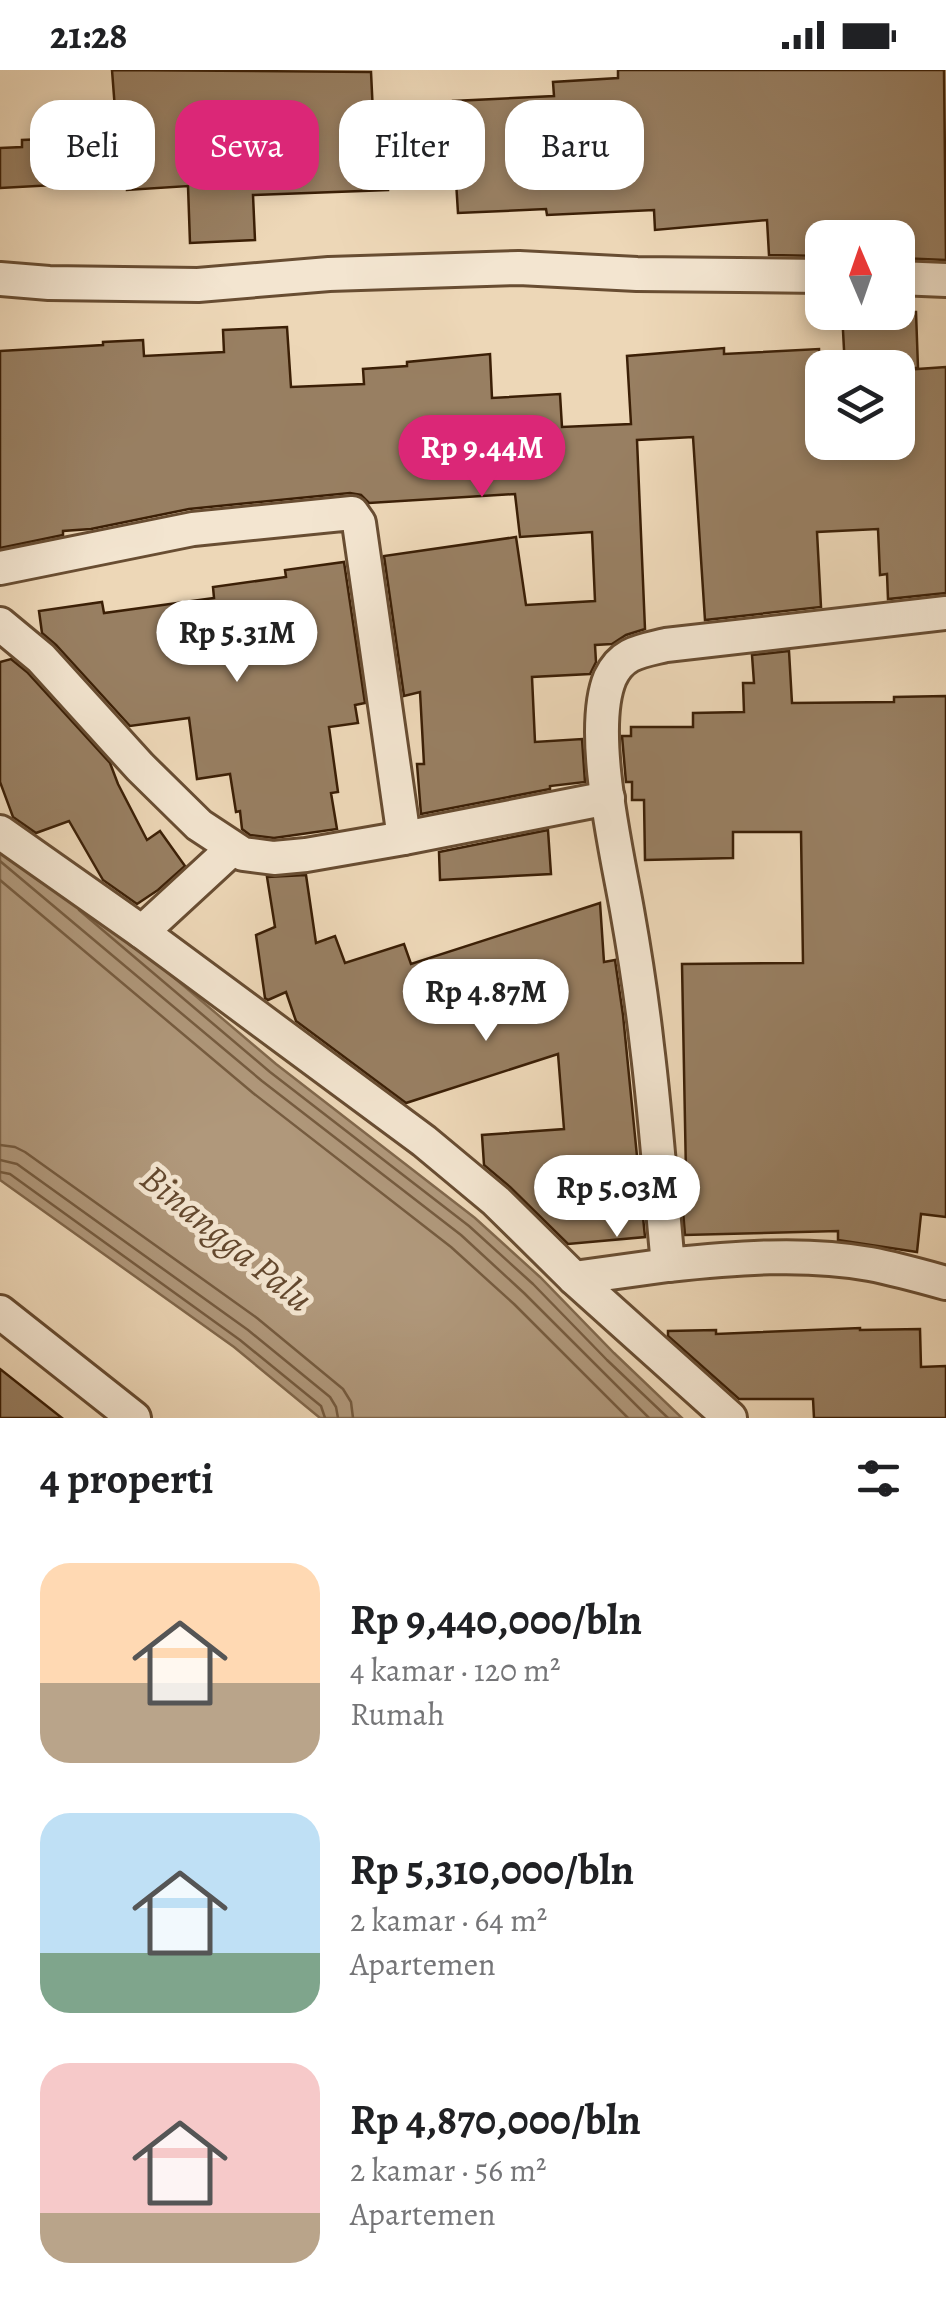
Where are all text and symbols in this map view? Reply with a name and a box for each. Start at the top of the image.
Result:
text: 21:28 [50,9,128,61]
chip: Beli [30,100,155,190]
chip: Sewa [175,100,319,190]
chip: Filter [339,100,485,190]
chip: Baru [505,100,644,190]
north arrow [805,220,915,330]
map controls [805,220,915,460]
button: layers [805,350,915,460]
pin: Rp 9.44M [379,415,585,500]
text: Rp 9.44M [420,425,544,469]
pin: Rp 5.31M [134,600,340,685]
text: Rp 5.31M [178,610,296,654]
pin: Rp 4.87M [383,959,589,1044]
text: Rp 4.87M [425,969,547,1013]
water label: Binangga Palu [130,1152,324,1324]
pin: Rp 5.03M [514,1155,720,1240]
text: Rp 5.03M [556,1165,678,1209]
text: 4 properti [40,1450,214,1507]
icon: filters [851,1451,906,1506]
text: Rp 9,440,000/bln [350,1591,642,1648]
icon: home [120,1603,240,1723]
text: 4 kamar · 120 m² [350,1648,561,1692]
text: Rumah [350,1692,445,1736]
text: Rp 5,310,000/bln [350,1841,634,1898]
icon: home [120,1853,240,1973]
text: 2 kamar · 64 m² [350,1898,547,1942]
text: Apartemen [350,1942,496,1986]
text: Rp 4,870,000/bln [350,2091,641,2148]
icon: home [120,2103,240,2223]
text: 2 kamar · 56 m² [350,2148,547,2192]
text: Apartemen [350,2192,496,2236]

